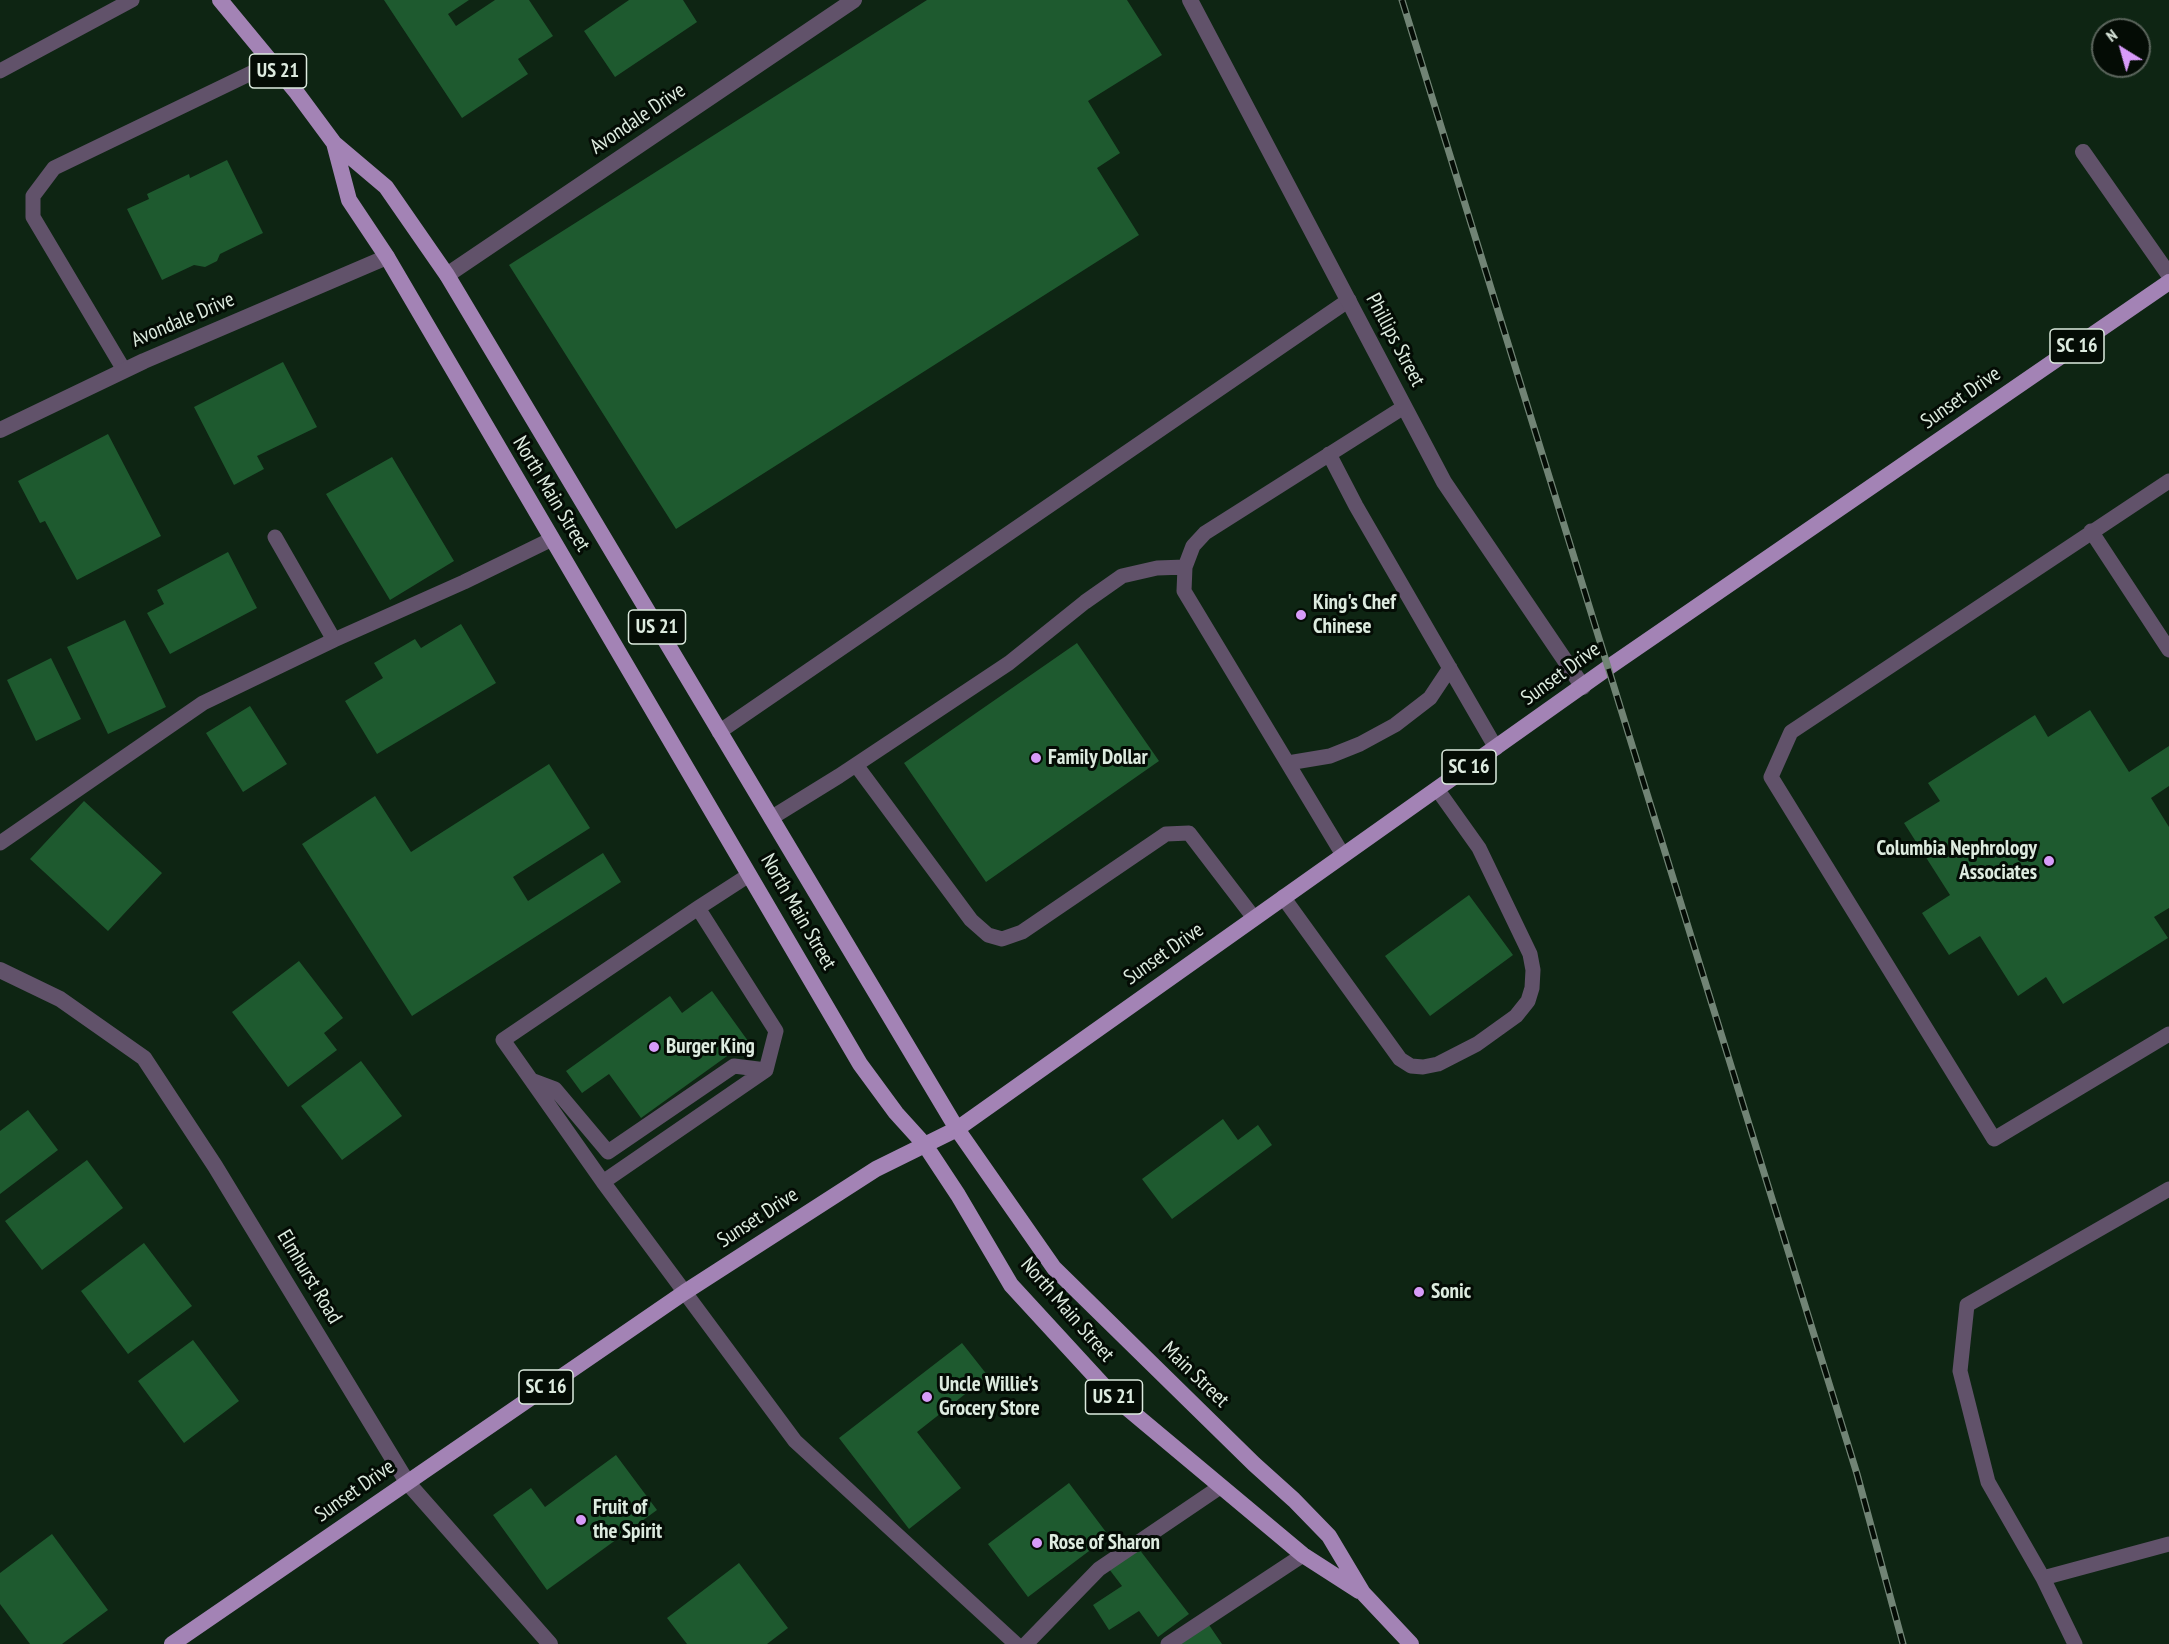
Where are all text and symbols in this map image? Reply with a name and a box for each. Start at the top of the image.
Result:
north arrow [2091,18,2151,78]
text: N [2102,25,2121,46]
road number: US 21 [250,54,306,88]
street label: Avondale Drive [586,78,690,160]
street label: Avondale Drive [128,287,238,353]
street label: Phillips Street [1360,289,1430,391]
road number: SC 16 [2050,329,2104,363]
street label: Sunset Drive [1916,361,2006,435]
street label: North Main Street [507,432,595,556]
place label: King's Chef Chinese [1313,590,1396,640]
marker: King's Chef Chinese [1294,608,1308,622]
road number: US 21 [628,610,686,644]
street label: Sunset Drive [1517,637,1605,711]
place label: Family Dollar [1048,745,1148,771]
road number: SC 16 [1442,750,1496,784]
marker: Family Dollar [1029,751,1043,765]
place label: Columbia Nephrology Associates [1876,836,2037,886]
street label: North Main Street [755,850,841,974]
marker: Columbia Nephrology Associates [2042,854,2056,868]
street label: Sunset Drive [1119,917,1209,991]
place label: Burger King [666,1034,755,1060]
marker: Burger King [647,1040,661,1054]
street label: Sunset Drive [713,1183,803,1253]
street label: Elmhurst Road [271,1226,347,1328]
street label: North Main Street [1015,1253,1119,1367]
place label: Sonic [1431,1279,1471,1305]
marker: Sonic [1412,1285,1426,1299]
street label: Main Street [1156,1337,1234,1413]
road number: SC 16 [519,1370,573,1404]
place label: Uncle Willie's Grocery Store [939,1372,1040,1422]
road number: US 21 [1086,1380,1142,1414]
marker: Uncle Willie's Grocery Store [920,1390,934,1404]
street label: Sunset Drive [310,1454,400,1528]
place label: Fruit of the Spirit [593,1495,662,1545]
marker: Fruit of the Spirit [574,1513,588,1527]
place label: Rose of Sharon [1049,1530,1160,1556]
marker: Rose of Sharon [1030,1536,1044,1550]

